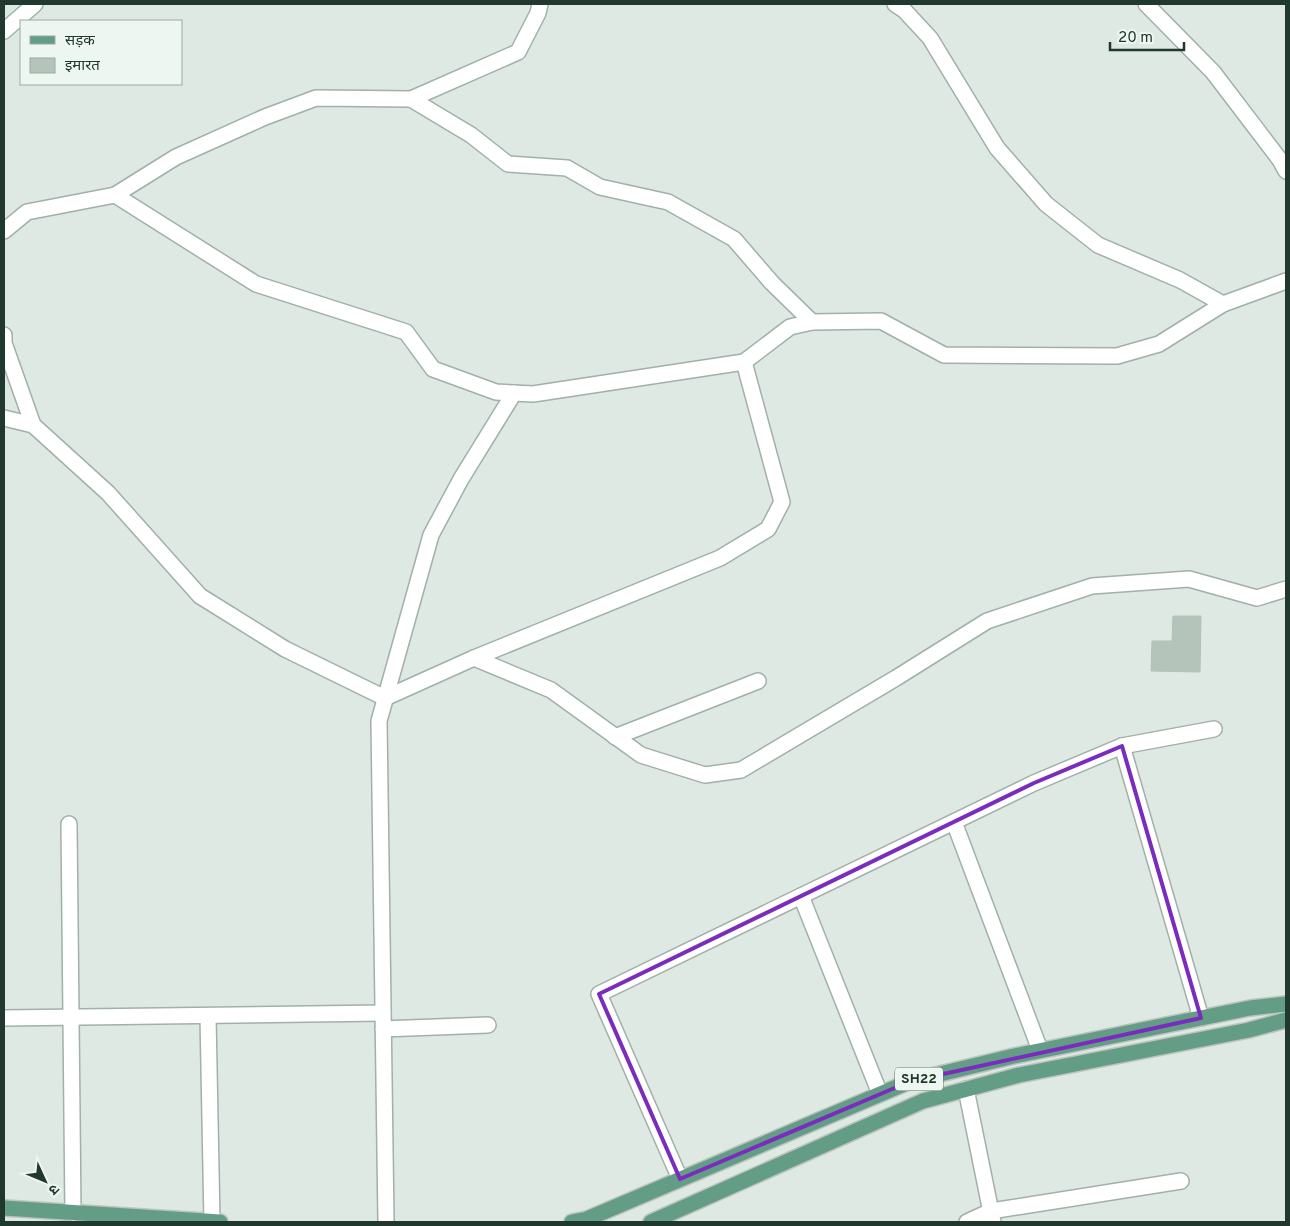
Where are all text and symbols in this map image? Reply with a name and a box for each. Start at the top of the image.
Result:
legend [20,20,182,85]
scale bar [1110,20,1184,52]
text: 20 m [1118,29,1153,48]
text: सड़क [65,32,95,51]
text: इमारत [65,57,100,76]
road number: SH22 [895,1068,943,1090]
north arrow [20,1156,70,1206]
text: उ [44,1180,62,1198]

